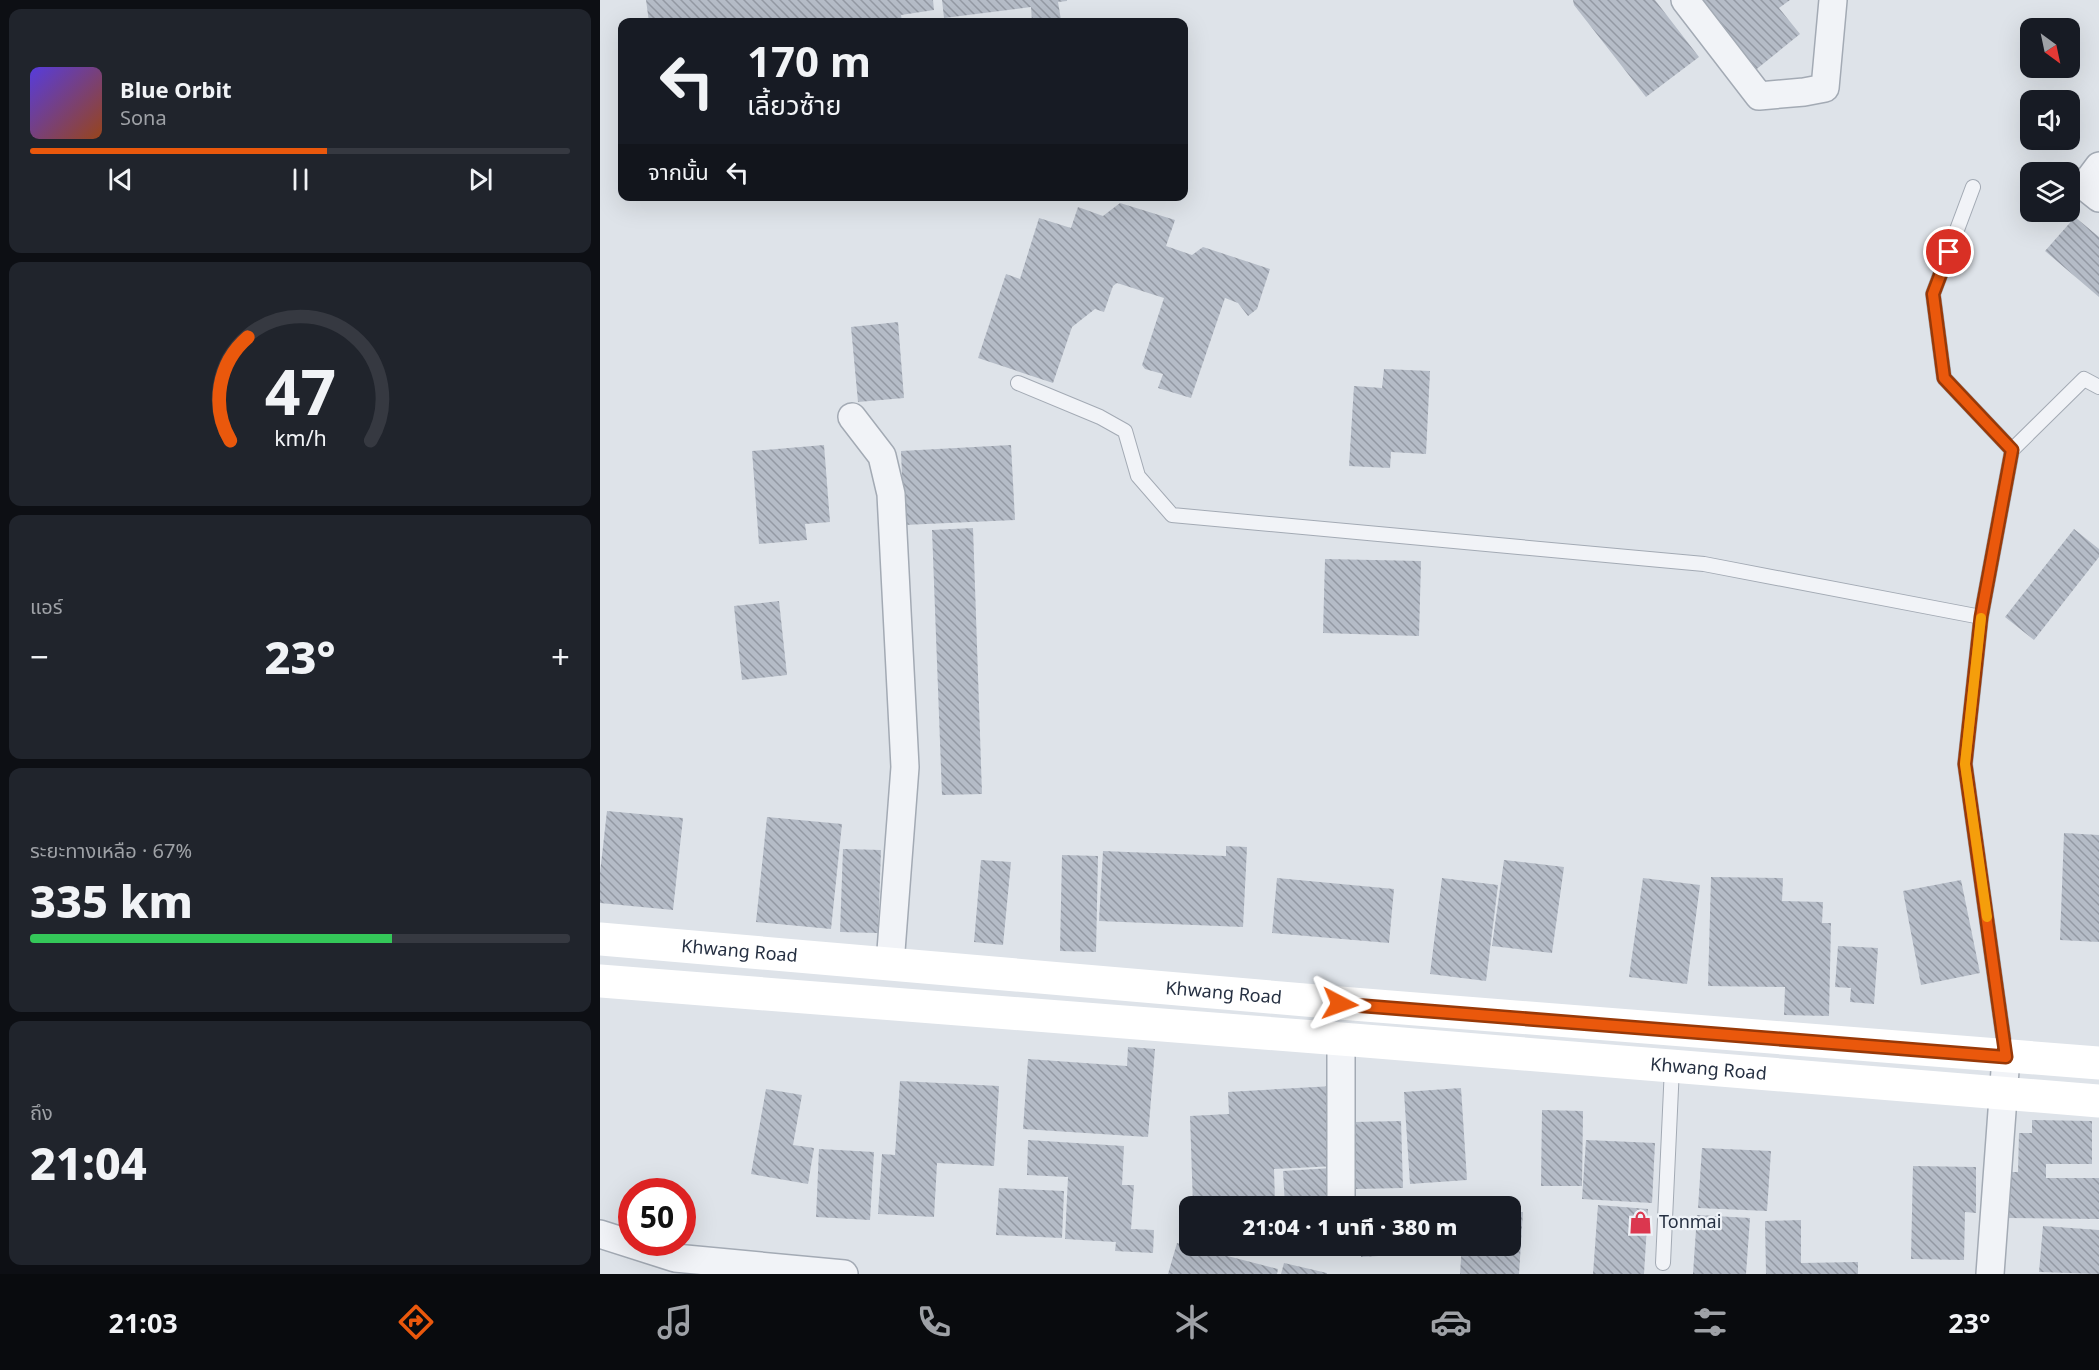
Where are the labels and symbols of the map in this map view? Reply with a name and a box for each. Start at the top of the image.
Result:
north arrow [2020,18,2080,78]
pin [1923,226,1974,277]
street label: Khwang Road [680,933,799,967]
position arrow [1308,972,1372,1036]
street label: Khwang Road [1165,975,1283,1009]
street label: Khwang Road [1649,1051,1768,1085]
speed limit sign: 50 [618,1178,696,1256]
shop icon: Tonmai [1628,1209,1654,1235]
place label: Tonmai [1659,1209,1721,1233]

